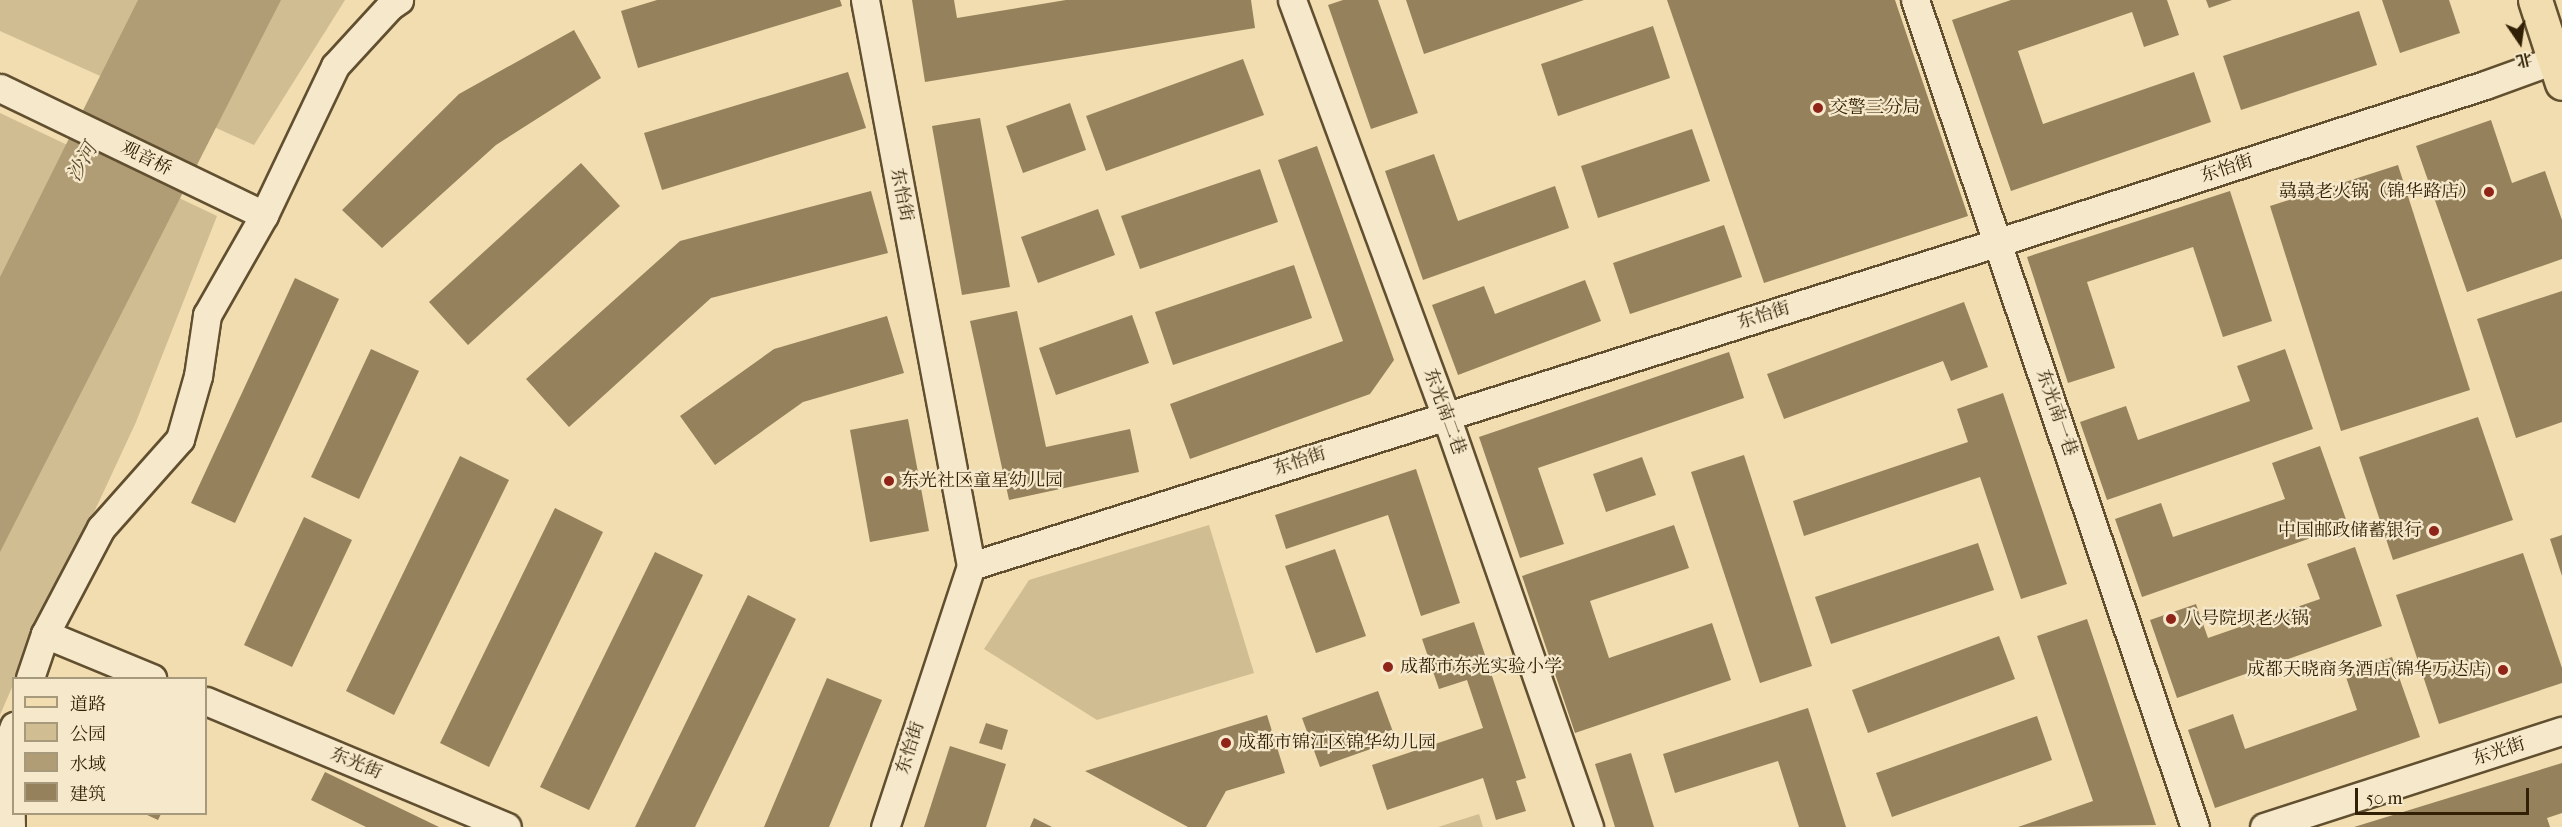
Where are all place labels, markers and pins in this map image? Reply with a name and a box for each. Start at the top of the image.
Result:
place label: 交警三分局 [1830,97,1920,119]
marker: 交警三分局 [1811,101,1825,115]
place label: 骉骉老火锅（锦华路店） [2279,181,2477,203]
marker: 骉骉老火锅（锦华路店） [2482,185,2496,199]
place label: 东光社区童星幼儿园 [901,470,1063,492]
marker: 东光社区童星幼儿园 [882,474,896,488]
place label: 中国邮政储蓄银行 [2278,520,2422,542]
marker: 中国邮政储蓄银行 [2427,524,2441,538]
place label: 八号院坝老火锅 [2183,608,2309,630]
marker: 八号院坝老火锅 [2164,612,2178,626]
place label: 成都市东光实验小学 [1400,656,1562,678]
place label: 成都天晓商务酒店(锦华万达店) [2247,659,2491,681]
marker: 成都市东光实验小学 [1381,660,1395,674]
marker: 成都天晓商务酒店(锦华万达店) [2496,663,2510,677]
place label: 成都市锦江区锦华幼儿园 [1238,732,1436,754]
marker: 成都市锦江区锦华幼儿园 [1219,736,1233,750]

